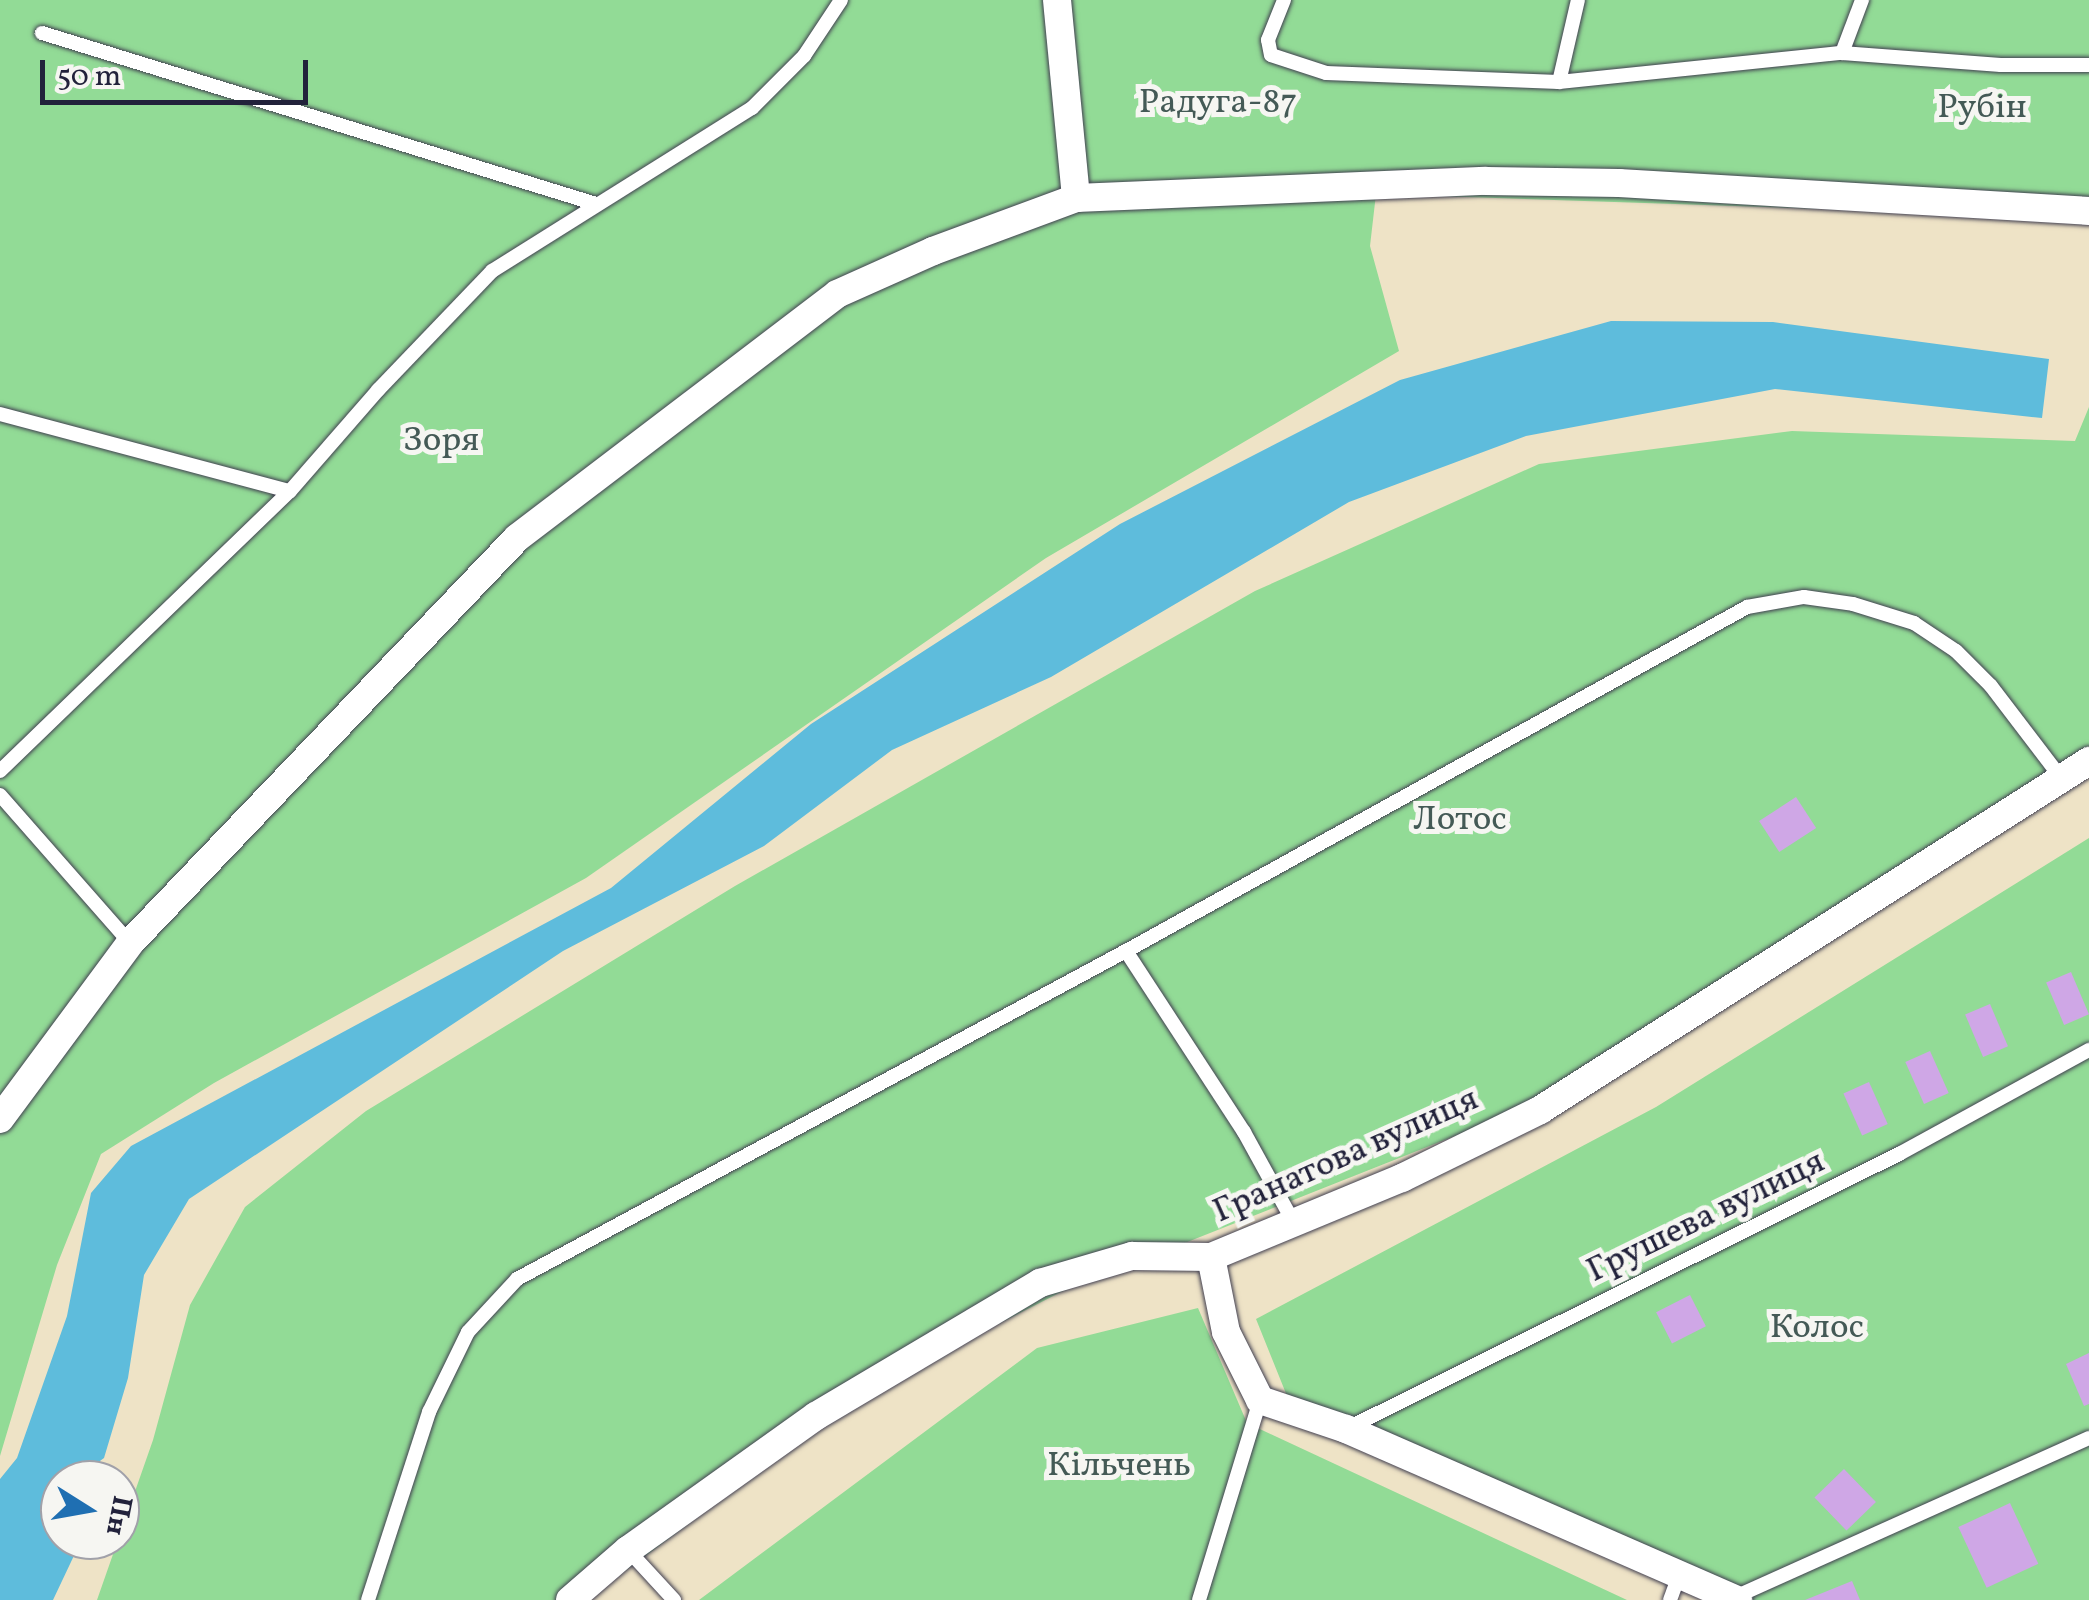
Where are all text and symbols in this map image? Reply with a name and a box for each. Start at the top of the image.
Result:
scale bar [45,40,312,102]
text: 50 m [57,56,121,98]
park label: Радуга-87 [1139,82,1297,124]
park label: Рубін [1937,87,2027,129]
park label: Зоря [403,420,479,462]
park label: Лотос [1413,799,1507,841]
street label: Гранатова вулиця [1207,1079,1485,1233]
street label: Грушева вулиця [1580,1141,1832,1293]
park label: Колос [1770,1307,1864,1349]
park label: Кільчень [1047,1445,1191,1487]
north arrow [40,1460,140,1560]
text: Пн [95,1492,141,1539]

